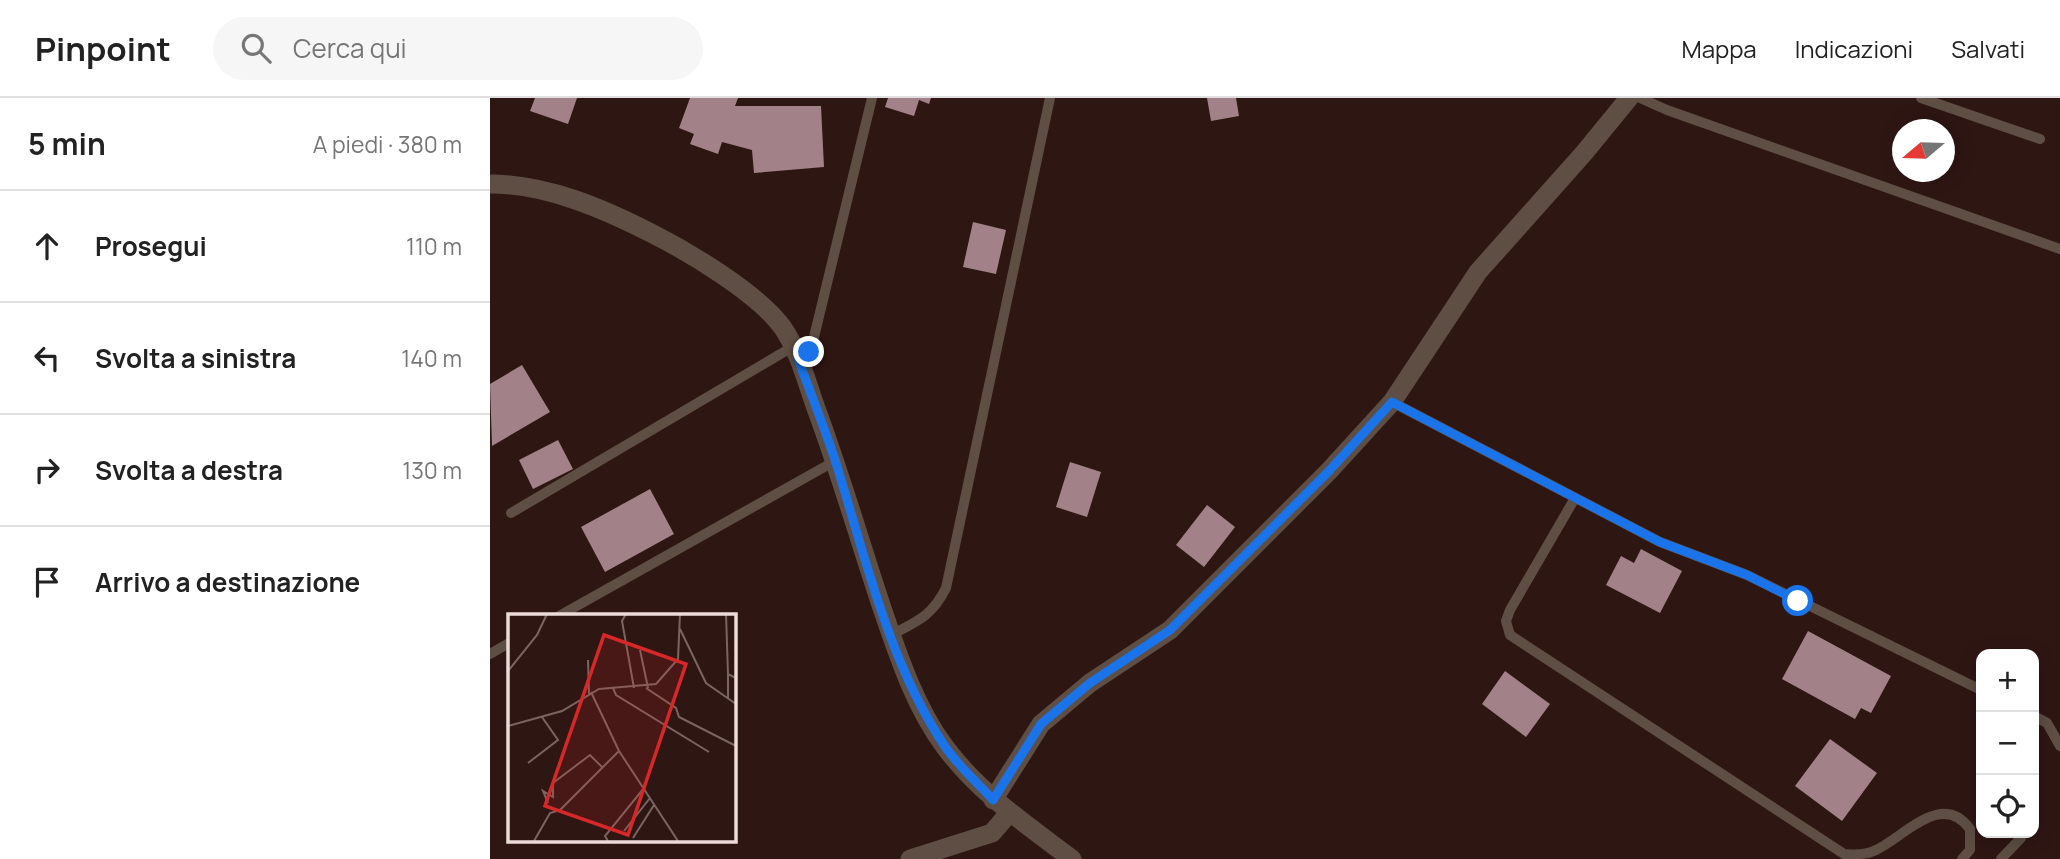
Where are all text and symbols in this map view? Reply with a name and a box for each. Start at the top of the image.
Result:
search box [213,17,703,80]
text: Pinpoint [35,26,171,71]
icon: search [237,29,275,67]
text: Cerca qui [293,30,407,66]
text: Mappa [1681,32,1757,65]
text: Indicazioni [1795,32,1913,65]
text: Salvati [1951,32,2025,65]
north arrow [1892,119,1955,182]
text: 5 min [28,123,106,164]
text: A piedi · 380 m [313,128,462,160]
icon: ahead [28,227,66,265]
text: Prosegui [95,228,207,264]
text: 110 m [406,230,462,262]
route end [793,336,824,367]
icon: left [28,339,66,377]
text: Svolta a sinistra [95,340,296,376]
text: 140 m [401,342,462,374]
icon: right [28,451,66,489]
text: Svolta a destra [95,452,283,488]
text: 130 m [402,454,462,486]
icon: arrive [28,563,66,601]
text: Arrivo a destinazione [95,564,360,600]
route start [1782,585,1813,616]
inset map [508,614,735,842]
map controls [1976,649,2039,838]
button: + [1976,649,2039,712]
button: − [1976,712,2039,775]
button: locate [1976,775,2039,838]

